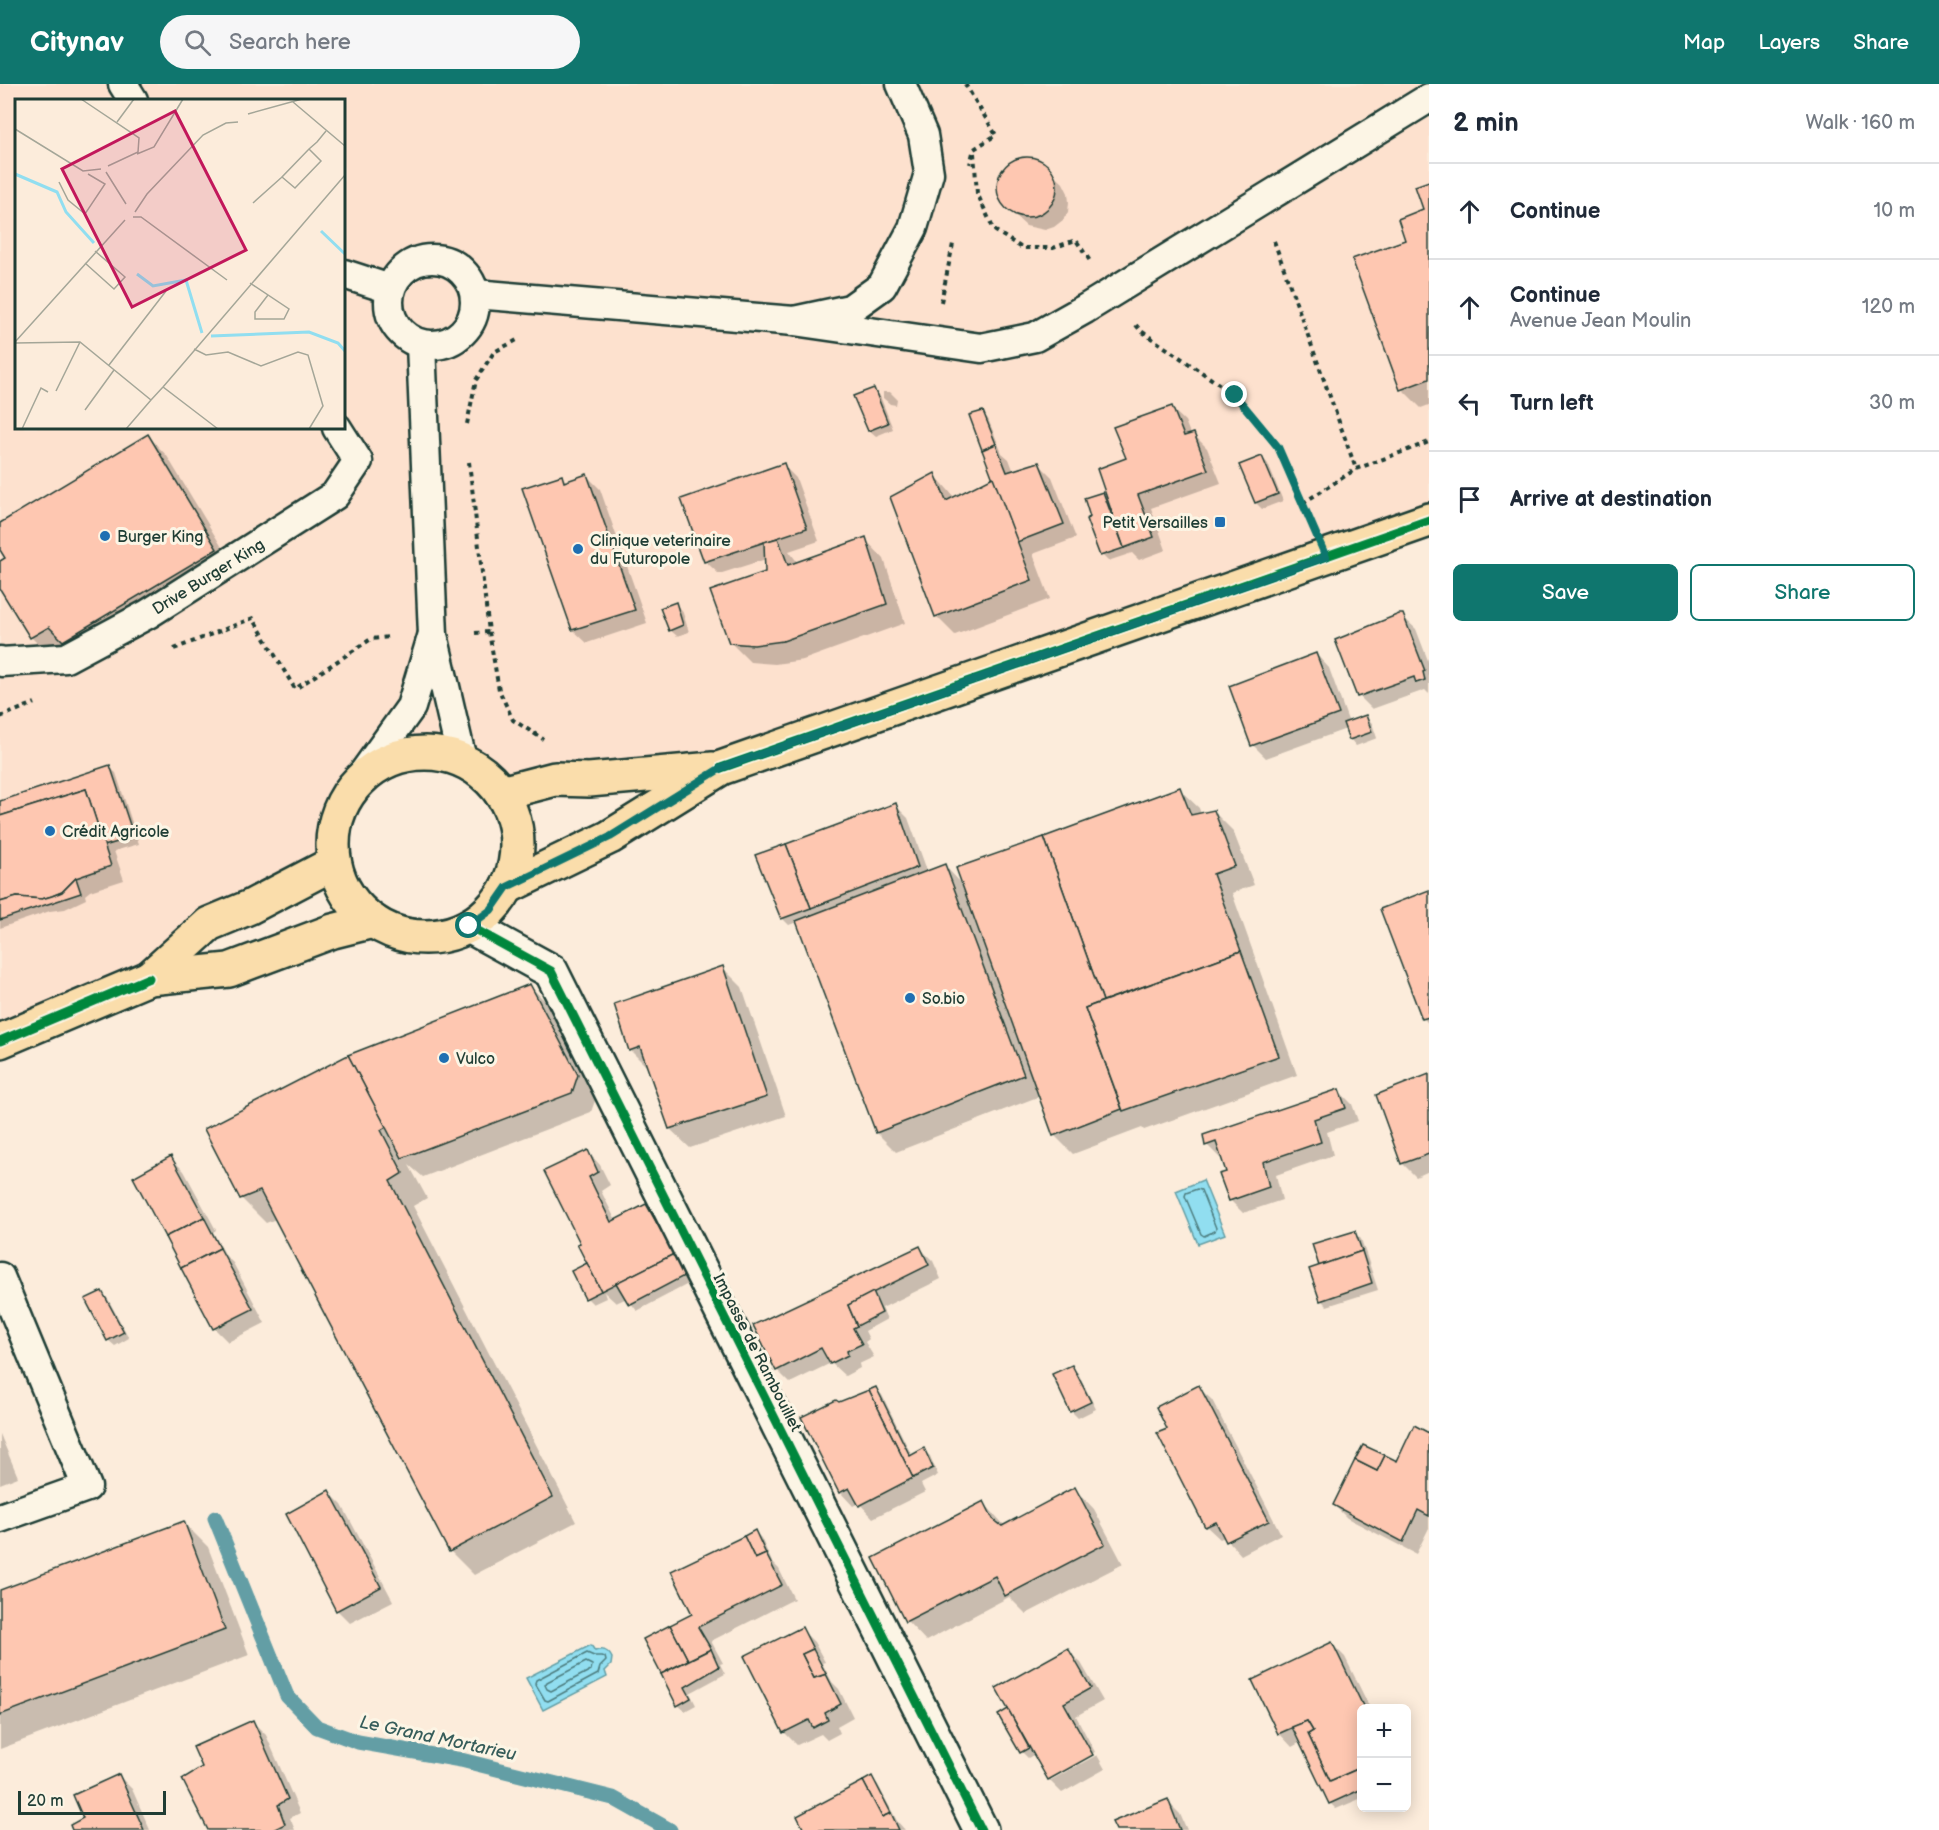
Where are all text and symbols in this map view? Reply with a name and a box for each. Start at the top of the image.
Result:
search box [160,15,580,69]
text: Citynav [30,26,124,59]
icon: search [181,26,214,59]
text: Search here [229,29,351,56]
text: Map [1683,30,1725,55]
text: Layers [1758,30,1820,55]
text: Share [1853,30,1909,55]
inset map [15,99,345,429]
text: 2 min [1453,108,1519,139]
text: Walk · 160 m [1806,111,1915,135]
icon: ahead [1453,195,1486,228]
text: Continue [1510,198,1600,225]
text: 10 m [1874,199,1915,223]
text: Continue [1510,282,1600,309]
icon: ahead [1453,291,1486,324]
text: 120 m [1862,295,1915,319]
text: Avenue Jean Moulin [1510,309,1691,333]
route end [1221,381,1247,407]
icon: left [1453,387,1486,420]
text: Turn left [1510,390,1594,417]
text: 30 m [1869,391,1915,415]
icon: arrive [1453,483,1486,516]
text: Arrive at destination [1510,486,1712,513]
place label: Petit Versailles [1103,514,1208,533]
marker: Petit Versailles [1213,515,1227,529]
place label: Burger King [117,528,204,547]
marker: Burger King [98,529,112,543]
place label: Clinique veterinaire du Futuropole [590,532,731,569]
street label: Drive Burger King [149,535,268,619]
marker: Clinique veterinaire du Futuropole [571,542,585,556]
button: Save [1453,564,1678,621]
button: Share [1690,564,1915,621]
place label: Crédit Agricole [62,823,170,842]
marker: Crédit Agricole [43,824,57,838]
route start [455,912,481,938]
place label: So.bio [922,990,965,1009]
marker: So.bio [903,991,917,1005]
place label: Vulco [456,1050,495,1069]
marker: Vulco [437,1051,451,1065]
street label: Impasse de Rambouillet [708,1270,805,1435]
map controls [1357,1704,1411,1812]
button: + [1357,1704,1411,1758]
water label: Le Grand Mortarieu [358,1712,518,1765]
button: − [1357,1758,1411,1812]
scale bar [18,1788,166,1816]
text: 20 m [27,1792,63,1811]

